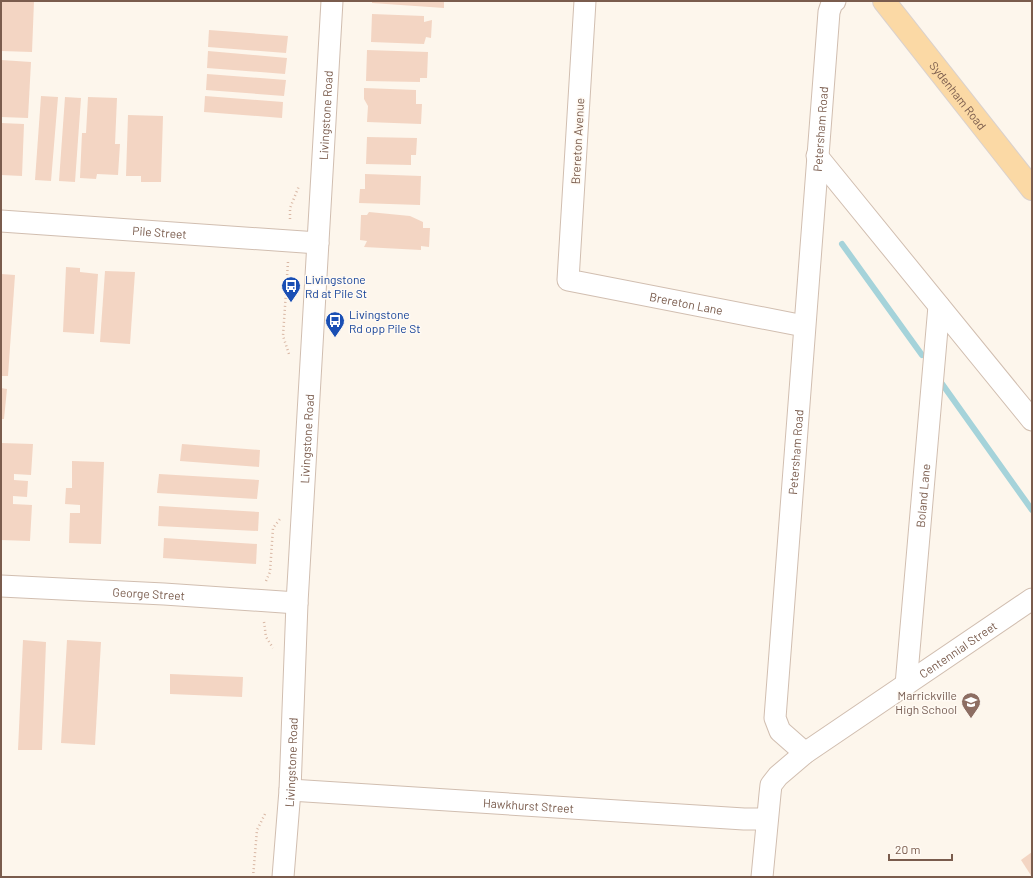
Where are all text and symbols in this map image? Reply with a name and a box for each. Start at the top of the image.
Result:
street label: Sydenham Road [927,58,989,132]
street label: Livingstone Road [316,70,335,160]
street label: Petersham Road [810,86,830,172]
street label: Brereton Avenue [568,97,586,185]
street label: Pile Street [132,223,187,241]
place label: Livingstone Rd at Pile St [305,272,367,300]
bus stop icon: Livingstone Rd at Pile St [280,275,302,303]
street label: Brereton Lane [648,289,724,317]
place label: Livingstone Rd opp Pile St [349,307,421,335]
bus stop icon: Livingstone Rd opp Pile St [324,310,346,338]
street label: Livingstone Road [297,393,316,484]
street label: Petersham Road [785,409,806,495]
street label: Boland Lane [913,463,932,528]
street label: George Street [112,584,186,602]
street label: Centennial Street [916,618,999,681]
place label: Marrickville High School [895,688,957,716]
school or university icon: Marrickville High School [960,691,982,719]
street label: Livingstone Road [282,717,300,808]
street label: Hawkhurst Street [483,795,574,815]
scale bar [889,836,952,862]
text: 20 m [895,842,921,856]

